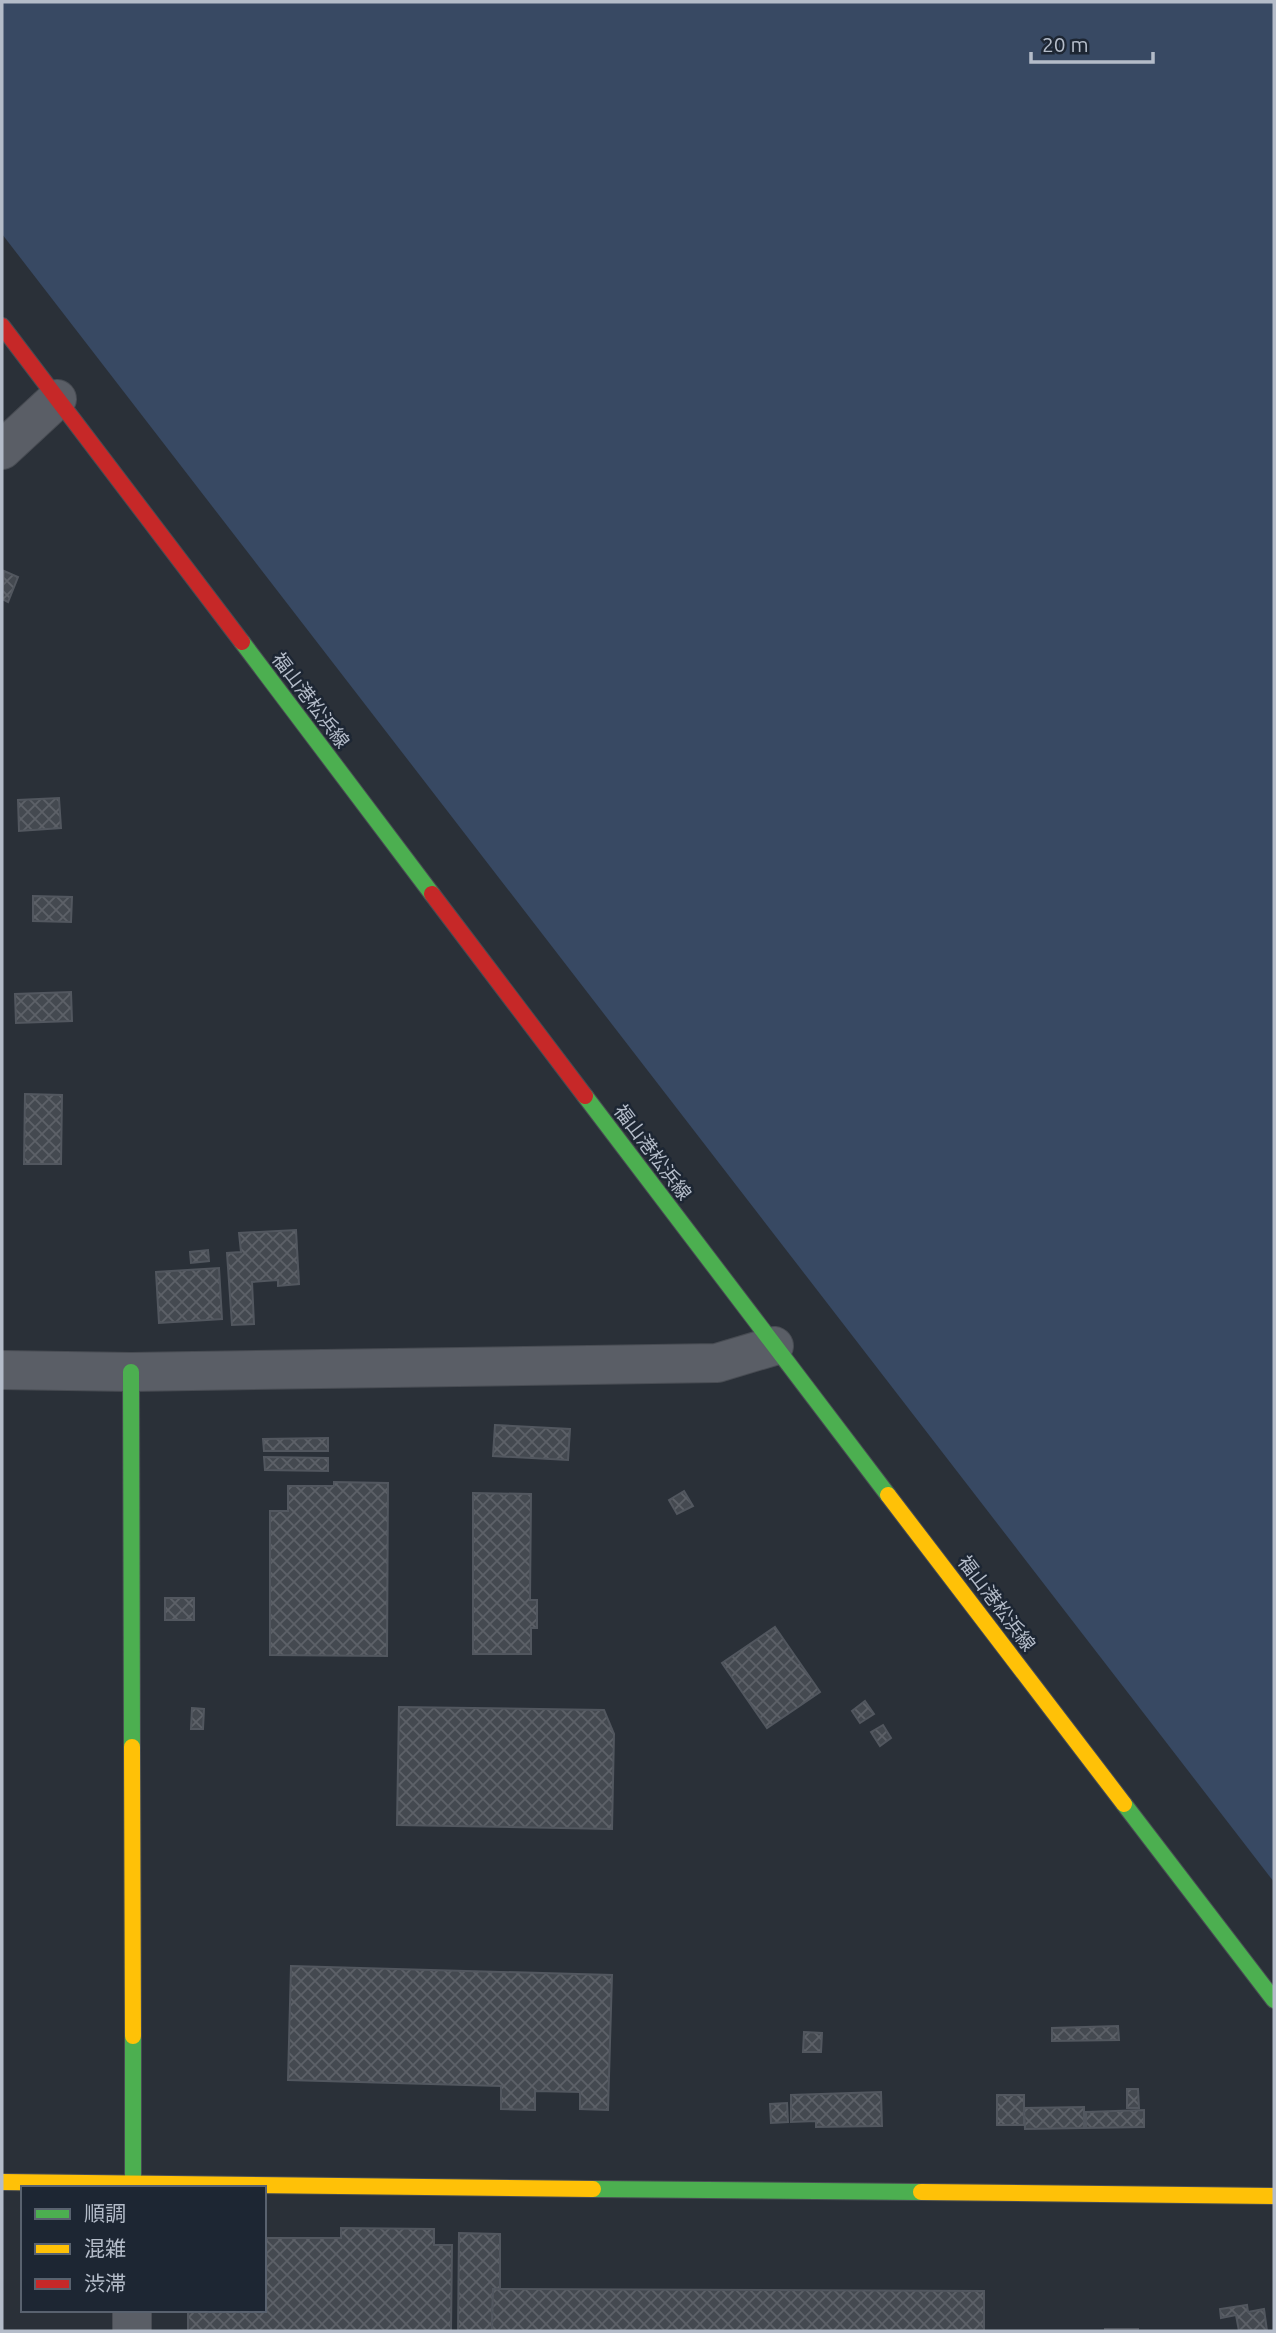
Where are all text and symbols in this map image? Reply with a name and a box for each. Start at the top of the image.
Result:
scale bar [1031,21,1154,65]
text: 20 m [1042,32,1089,56]
street label: 福山港松浜線 [268,648,354,752]
street label: 福山港松浜線 [610,1100,696,1204]
street label: 福山港松浜線 [954,1551,1040,1655]
legend [21,2186,266,2312]
text: 順調 [84,2201,126,2225]
text: 混雑 [84,2236,126,2260]
text: 渋滞 [84,2271,126,2295]

